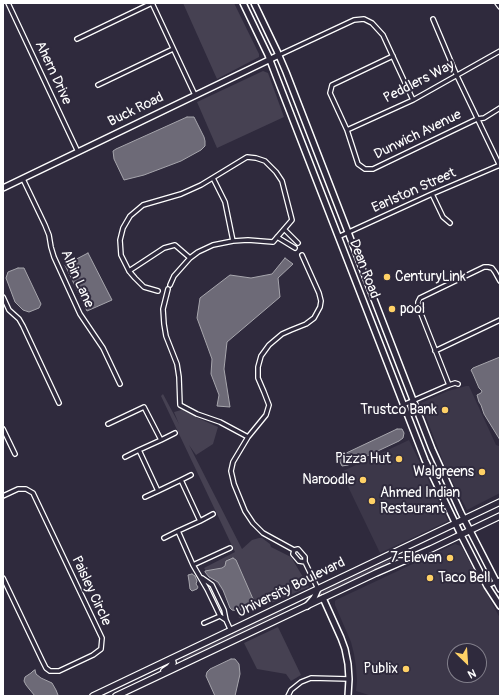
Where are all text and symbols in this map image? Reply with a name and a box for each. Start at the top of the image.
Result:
street label: Ahern Drive [31,38,75,108]
street label: Peddlers Way [381,57,457,107]
street label: Buck Road [105,89,167,131]
street label: Dunwich Avenue [372,107,464,163]
street label: Earlston Street [369,165,459,217]
street label: Dean Road [345,237,383,301]
street label: Albin Lane [57,248,97,310]
place label: CenturyLink [395,269,466,285]
marker: CenturyLink [382,272,392,282]
place label: pool [400,301,425,317]
marker: pool [387,304,397,314]
place label: Trustco Bank [360,402,437,418]
marker: Trustco Bank [440,405,450,415]
place label: Pizza Hut [335,451,391,467]
marker: Pizza Hut [394,454,404,464]
place label: Walgreens [413,464,474,480]
marker: Walgreens [477,467,487,477]
place label: Naroodle [302,472,355,488]
marker: Naroodle [358,475,368,485]
place label: Ahmed Indian Restaurant [380,485,460,518]
marker: Ahmed Indian Restaurant [367,496,377,506]
place label: 7-Eleven [390,550,442,566]
street label: Paisley Circle [68,553,114,629]
marker: 7-Eleven [445,553,455,563]
street label: University Boulevard [234,554,348,622]
place label: Taco Bell [438,570,491,586]
marker: Taco Bell [425,573,435,583]
north arrow [447,643,487,683]
place label: Publix [364,661,398,677]
marker: Publix [401,664,411,674]
text: N [466,666,478,681]

